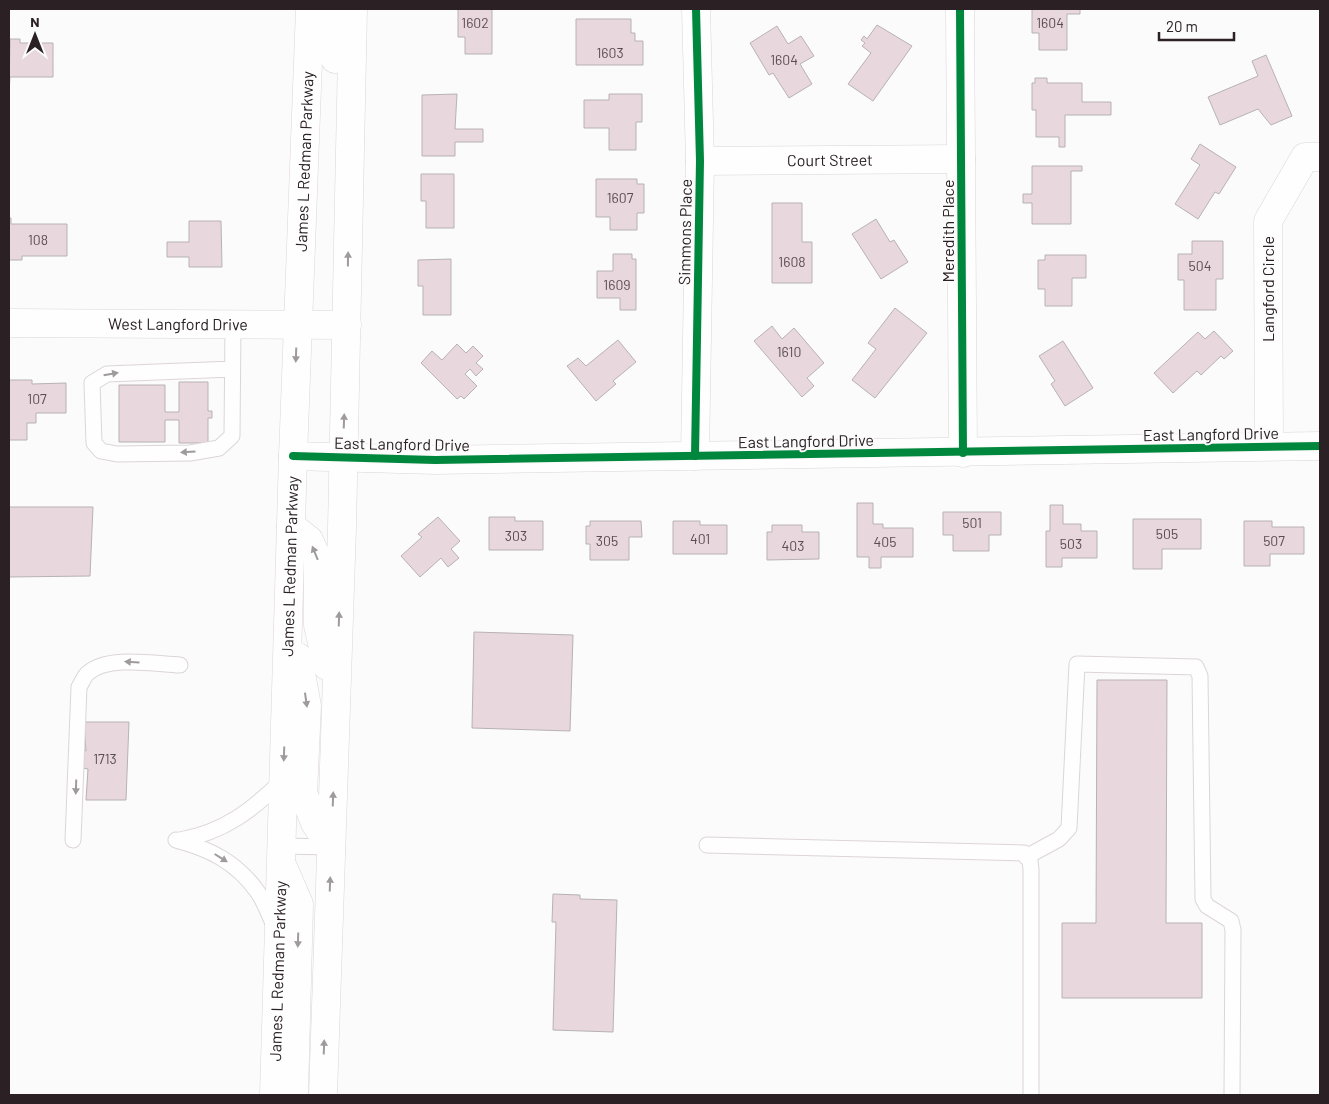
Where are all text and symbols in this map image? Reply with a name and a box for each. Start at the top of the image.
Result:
north arrow [10,10,60,60]
scale bar [1159,10,1234,42]
text: N [30,13,40,30]
house number: 1602 [461,14,489,31]
house number: 1604 [1036,14,1064,31]
text: 20 m [1166,17,1198,35]
house number: 1603 [596,44,624,61]
house number: 1604 [770,51,798,68]
street label: James L Redman Parkway [291,70,317,252]
street label: Court Street [787,150,873,169]
street label: Simmons Place [674,179,695,285]
street label: Meredith Place [938,180,957,282]
house number: 1607 [607,189,634,206]
house number: 108 [28,231,48,248]
street label: Langford Circle [1258,236,1277,342]
one-way arrow [344,251,352,267]
house number: 1608 [778,253,806,270]
house number: 504 [1189,257,1211,274]
house number: 1609 [603,276,631,293]
street label: West Langford Drive [108,314,248,333]
house number: 1610 [777,343,801,360]
one-way arrow [292,347,300,363]
one-way arrow [104,370,120,378]
house number: 107 [27,390,47,407]
one-way arrow [340,413,348,429]
street label: East Langford Drive [1143,423,1279,444]
street label: East Langford Drive [738,430,874,451]
street label: East Langford Drive [334,433,470,454]
one-way arrow [180,449,196,457]
street label: James L Redman Parkway [277,475,301,657]
house number: 501 [962,514,982,531]
house number: 505 [1156,525,1178,542]
house number: 303 [505,527,527,544]
house number: 401 [690,530,710,547]
house number: 305 [596,532,618,549]
house number: 507 [1263,532,1285,549]
house number: 405 [874,533,896,550]
house number: 503 [1060,535,1082,552]
house number: 403 [782,537,804,554]
one-way arrow [310,546,318,560]
one-way arrow [335,611,343,627]
one-way arrow [123,658,139,666]
one-way arrow [302,693,310,709]
one-way arrow [279,746,287,762]
house number: 1713 [93,750,117,767]
one-way arrow [71,779,79,795]
one-way arrow [329,790,337,806]
one-way arrow [214,853,227,862]
one-way arrow [326,876,334,892]
street label: James L Redman Parkway [265,880,289,1062]
one-way arrow [294,933,302,949]
one-way arrow [321,1038,329,1054]

